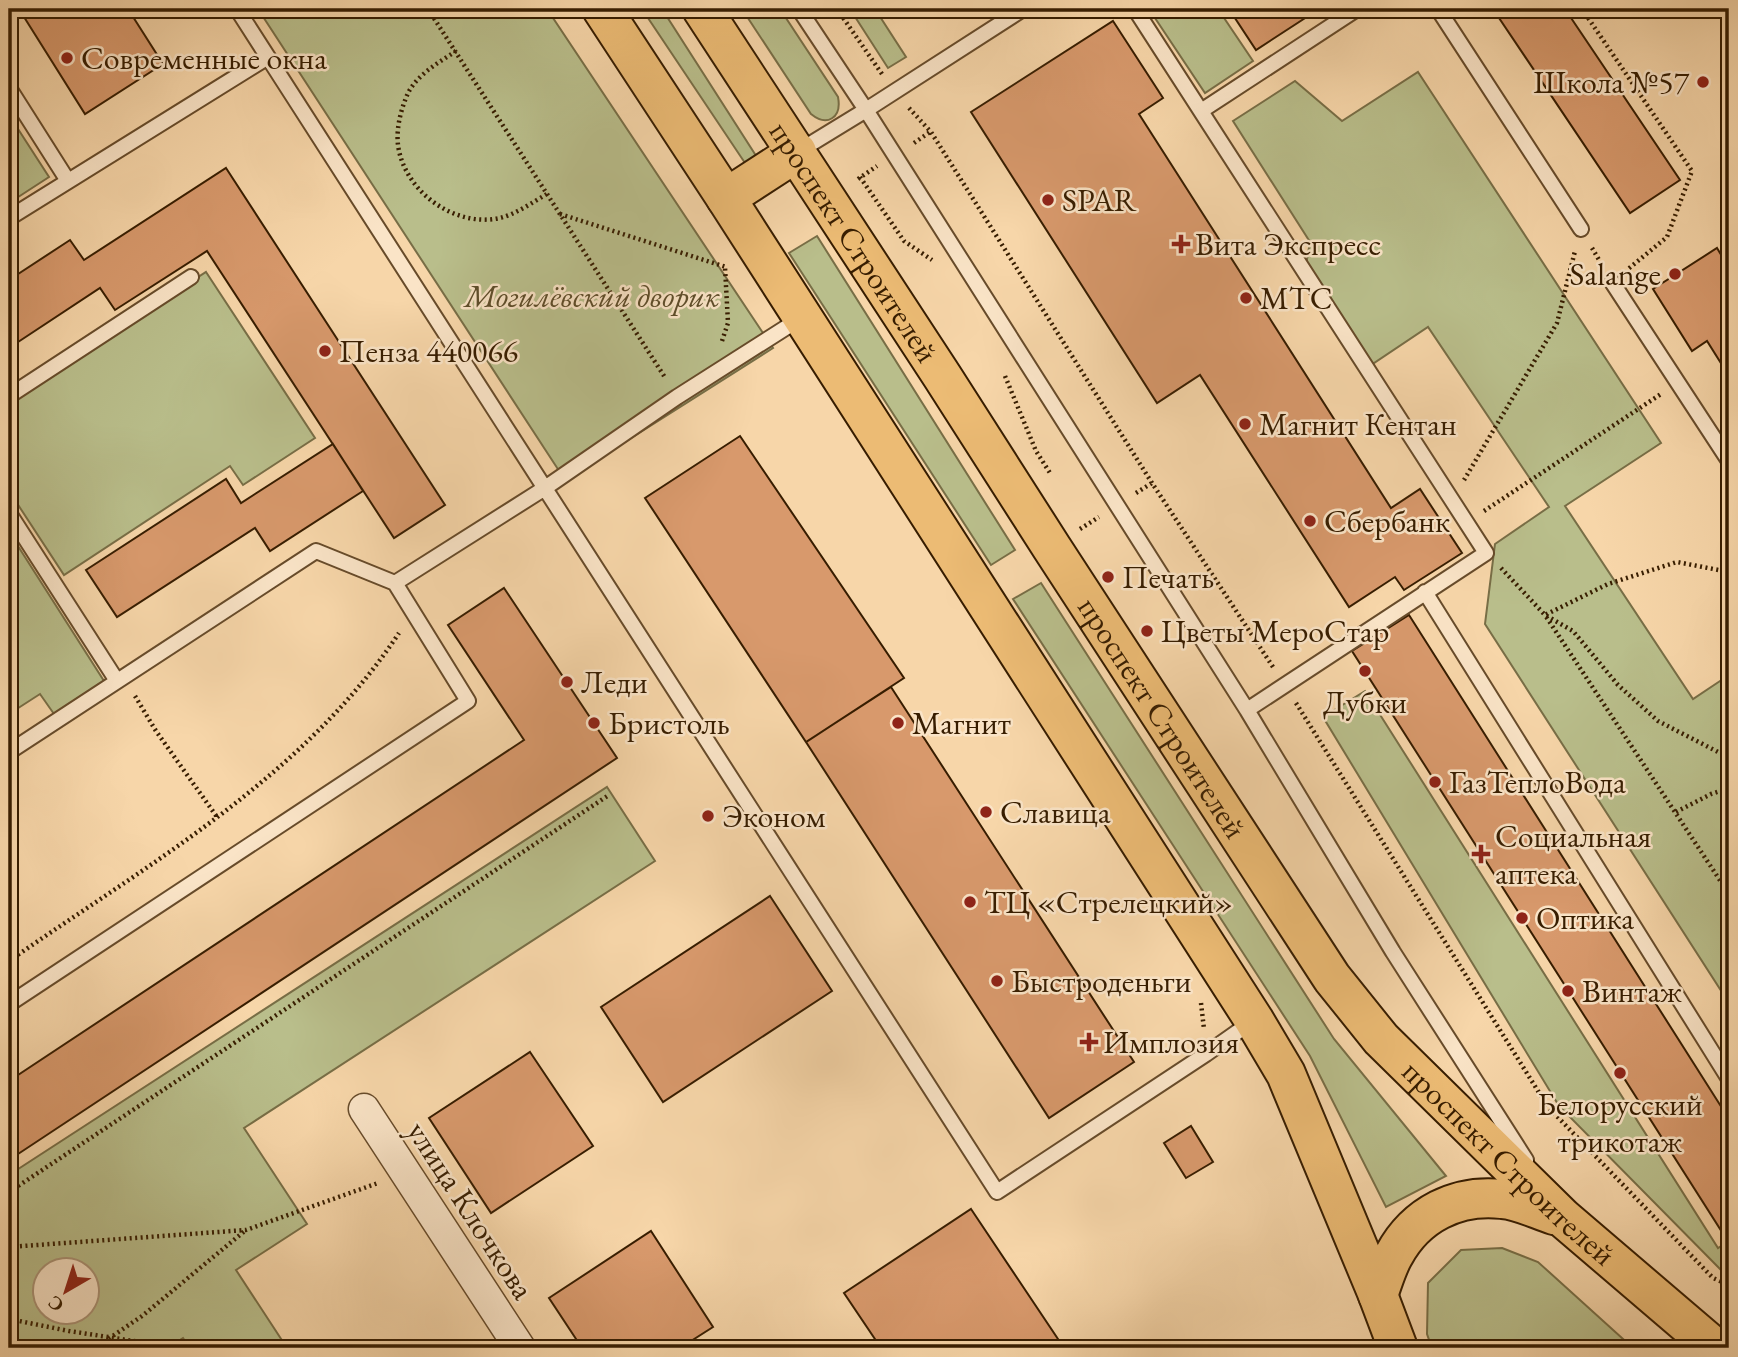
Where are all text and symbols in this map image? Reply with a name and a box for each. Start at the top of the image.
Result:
place label: Современные окна [81,37,327,79]
marker: Современные окна [59,50,75,66]
place label: Школа №57 [1533,61,1690,103]
marker: Школа №57 [1695,74,1711,90]
street label: проспект Строителей [760,113,948,370]
place label: SPAR [1062,179,1137,221]
marker: SPAR [1040,192,1056,208]
place label: Вита Экспресс [1195,223,1381,265]
marker: Вита Экспресс [1173,236,1189,252]
place label: Salange [1570,253,1661,295]
marker: Salange [1667,266,1683,282]
park label: Могилёвский дворик [462,275,720,317]
place label: МТС [1260,277,1332,319]
marker: МТС [1238,290,1254,306]
place label: Пенза 440066 [339,330,518,372]
marker: Пенза 440066 [317,343,333,359]
place label: Магнит Кентан [1259,403,1457,445]
marker: Магнит Кентан [1237,416,1253,432]
place label: Сбербанк [1324,500,1450,542]
marker: Сбербанк [1302,513,1318,529]
place label: Печать [1122,556,1214,598]
marker: Печать [1100,569,1116,585]
street label: проспект Строителей [1068,589,1256,846]
place label: Цветы МероСтар [1161,610,1389,652]
marker: Цветы МероСтар [1139,623,1155,639]
place label: Леди [581,661,648,703]
marker: Дубки [1357,663,1373,679]
marker: Леди [559,674,575,690]
place label: Дубки [1323,681,1407,723]
place label: Бристоль [608,702,730,744]
place label: Магнит [912,702,1011,744]
marker: Бристоль [586,715,602,731]
marker: Магнит [890,715,906,731]
place label: ГазТеплоВода [1449,761,1626,803]
marker: ГазТеплоВода [1427,774,1443,790]
place label: Славица [1000,791,1111,833]
place label: Эконом [722,795,826,837]
marker: Славица [978,804,994,820]
marker: Эконом [700,808,716,824]
place label: Социальная аптека [1495,815,1651,894]
marker: Социальная аптека [1473,846,1489,862]
place label: ТЦ «Стрелецкий» [984,881,1233,923]
marker: ТЦ «Стрелецкий» [962,894,978,910]
place label: Оптика [1536,897,1634,939]
marker: Оптика [1514,910,1530,926]
place label: Быстроденьги [1011,960,1192,1002]
place label: Винтаж [1582,970,1682,1012]
marker: Быстроденьги [989,973,1005,989]
marker: Винтаж [1560,983,1576,999]
place label: Имплозия [1103,1021,1239,1063]
marker: Имплозия [1081,1034,1097,1050]
street label: проспект Строителей [1393,1051,1624,1275]
marker: Белорусский трикотаж [1612,1065,1628,1081]
place label: Белорусский трикотаж [1537,1083,1703,1162]
street label: улица Клочкова [398,1113,544,1307]
north arrow [32,1256,102,1326]
text: С [43,1290,69,1318]

